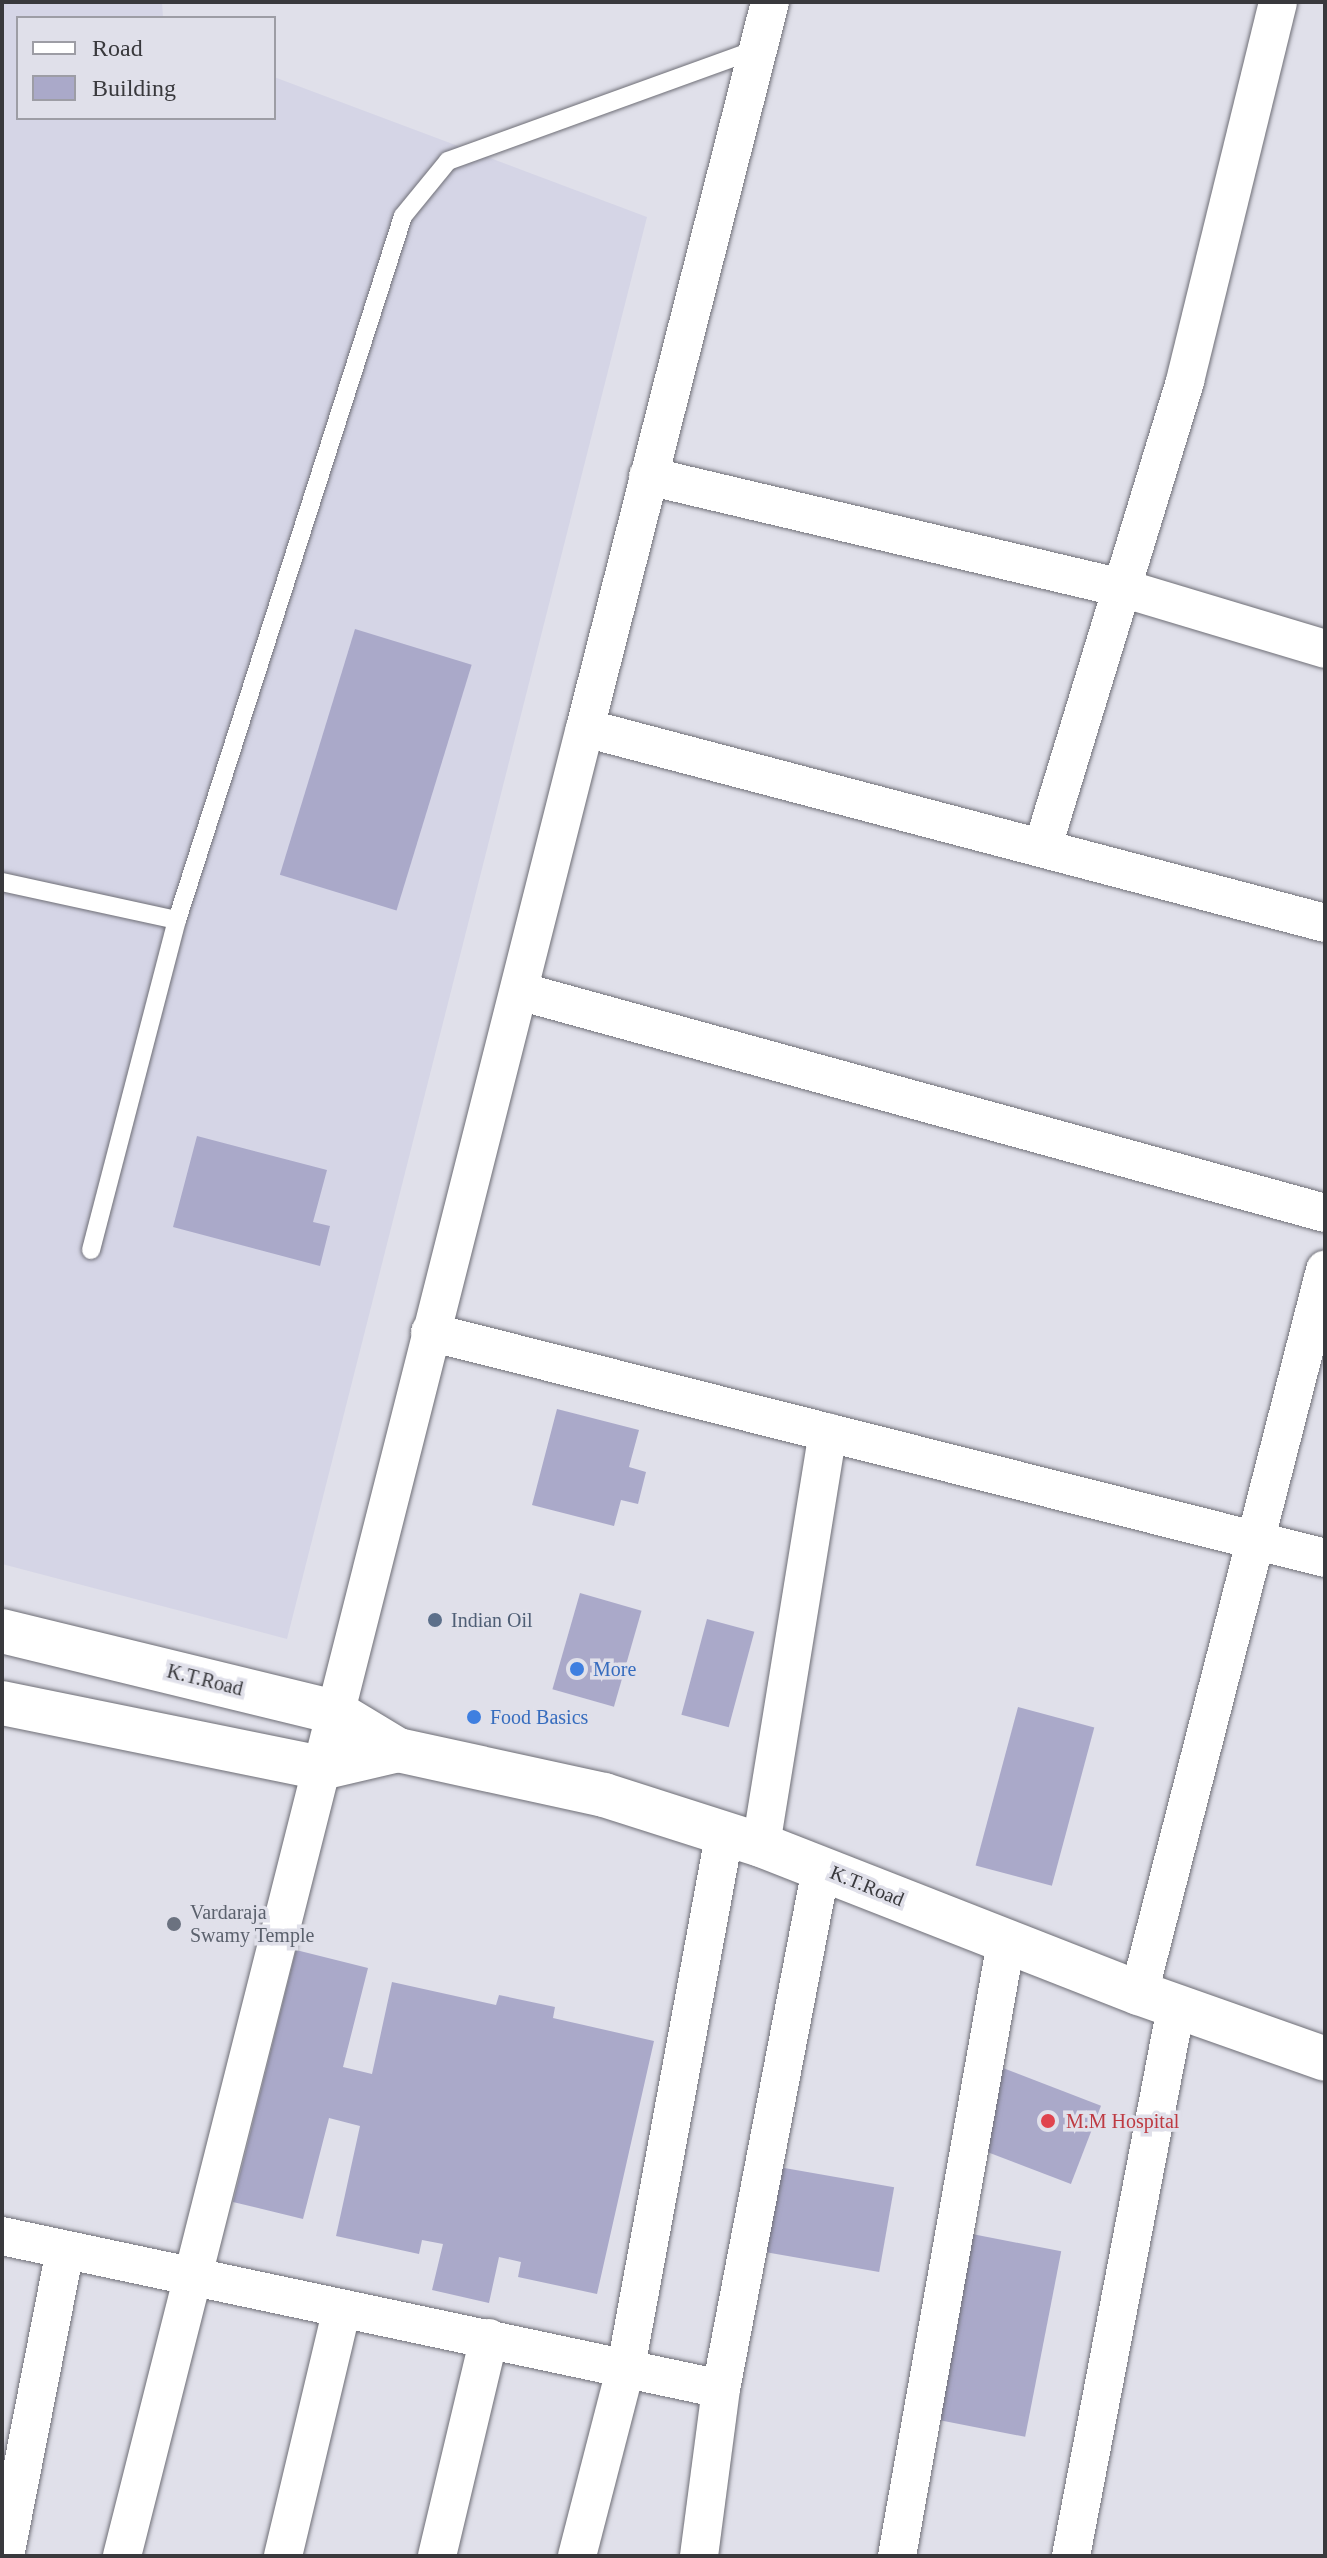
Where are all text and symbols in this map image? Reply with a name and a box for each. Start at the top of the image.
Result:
legend [16,16,276,120]
text: Road [92,35,143,61]
text: Building [92,75,176,101]
place label: Indian Oil [451,1608,533,1632]
marker: Indian Oil [426,1611,444,1629]
place label: More [593,1657,636,1681]
street label: K.T.Road [165,1659,245,1701]
marker: More [568,1660,586,1678]
place label: Food Basics [490,1705,588,1729]
marker: Food Basics [465,1708,483,1726]
street label: K.T.Road [827,1860,907,1912]
place label: Vardaraja Swamy Temple [190,1900,315,1947]
marker: Vardaraja Swamy Temple [165,1915,183,1933]
place label: M.M Hospital [1066,2109,1179,2133]
marker: M.M Hospital [1037,2110,1059,2132]

